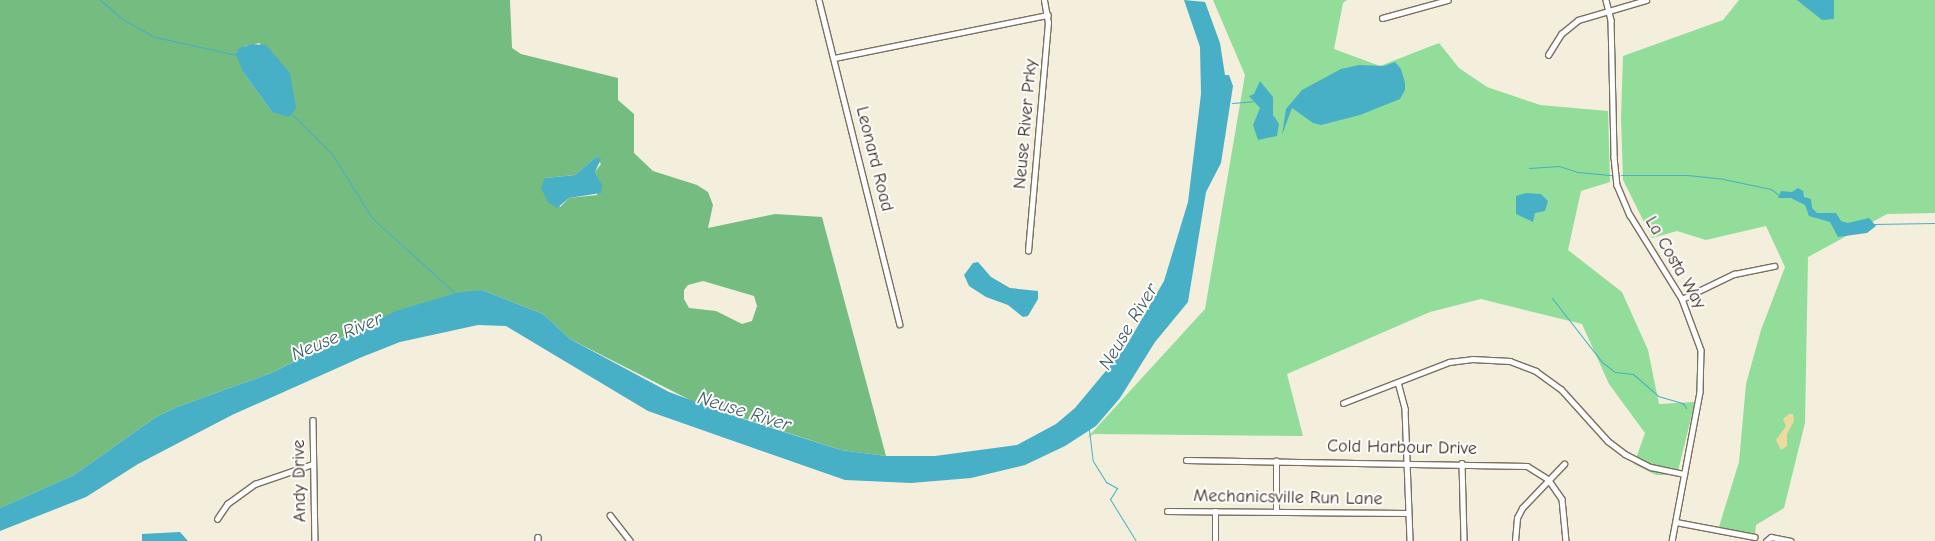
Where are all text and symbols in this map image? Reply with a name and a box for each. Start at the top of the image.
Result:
street label: Neuse River Prky [1010,58,1042,190]
street label: Leonard Road [851,104,897,214]
street label: La Costa Way [1640,213,1710,313]
water label: Neuse River [1094,280,1164,374]
water label: Neuse River [288,308,386,366]
water label: Neuse River [695,387,793,437]
street label: Cold Harbour Drive [1327,436,1477,460]
street label: Andy Drive [288,439,312,523]
street label: Mechanicsville Run Lane [1193,486,1383,510]

